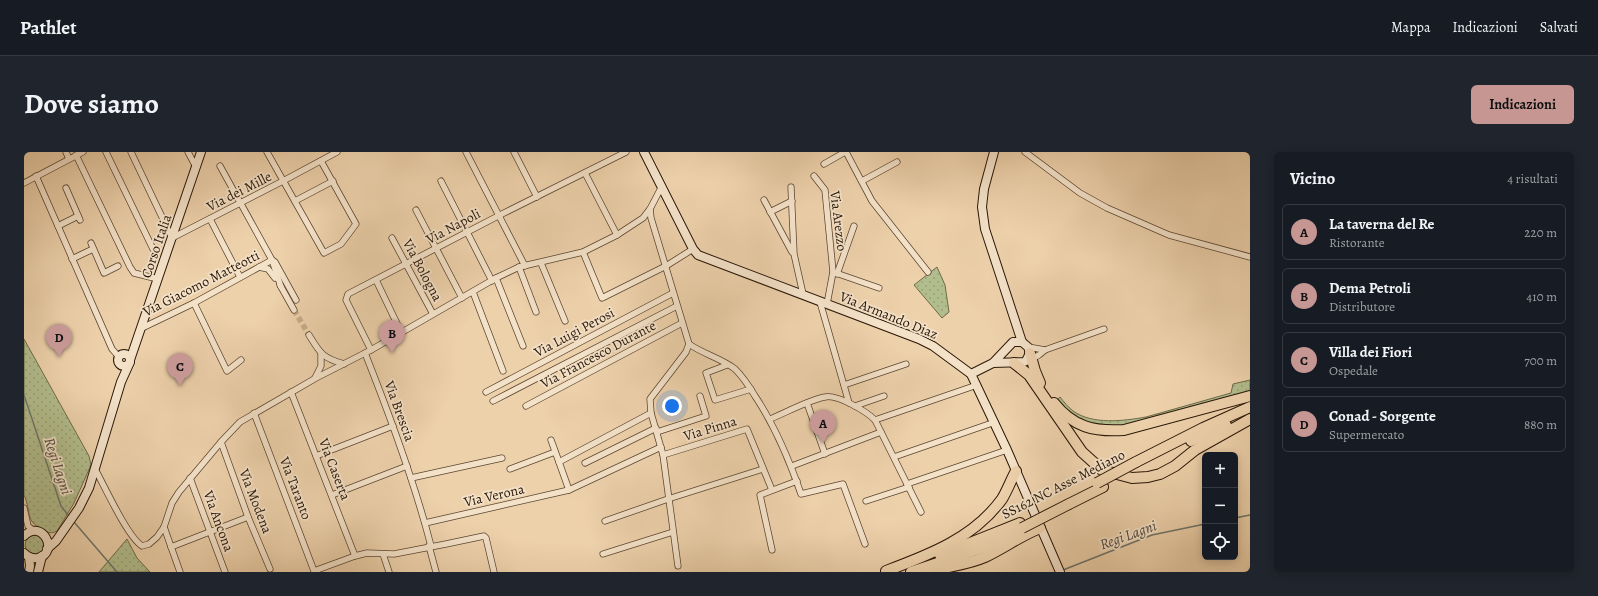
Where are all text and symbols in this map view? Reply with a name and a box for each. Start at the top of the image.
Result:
text: Pathlet [20,15,76,41]
text: Mappa [1391,18,1430,37]
text: Indicazioni [1452,18,1518,37]
text: Salvati [1540,18,1578,37]
text: Dove siamo [24,85,159,123]
button: Indicazioni [1471,85,1574,124]
street label: Via dei Mille [203,167,275,216]
text: Vicino [1290,167,1335,190]
text: 4 risultati [1507,170,1558,187]
street label: Via Arezzo [825,189,852,252]
street label: Via Napoli [422,204,484,249]
street label: Corso Italia [137,211,176,281]
text: La taverna del Re [1329,214,1435,234]
text: A [1300,224,1308,241]
text: 220 m [1524,224,1557,241]
text: Ristorante [1329,234,1385,251]
street label: Via Bologna [398,235,447,305]
street label: Via Giacomo Matteotti [139,246,263,322]
text: Dema Petroli [1329,278,1411,298]
street label: Via Armando Diaz [836,287,941,344]
text: B [1300,288,1308,305]
text: 410 m [1526,288,1557,305]
text: Distributore [1329,298,1395,315]
street label: Via Luigi Perosi [530,303,618,362]
street label: Via Francesco Durante [536,316,659,393]
pin: B [379,320,405,353]
pin: D [46,324,72,357]
text: Villa dei Fiori [1329,342,1412,362]
text: C [1300,352,1308,369]
text: 700 m [1524,352,1557,369]
pin: C [167,353,193,386]
text: Ospedale [1329,362,1378,379]
street label: Via Brescia [379,377,419,444]
your location [662,396,682,416]
text: Conad - Sorgente [1329,406,1436,426]
pin: A [810,410,836,443]
street label: Via Pinna [680,411,739,446]
text: D [1299,416,1309,433]
text: 880 m [1524,416,1557,433]
text: Supermercato [1329,426,1404,443]
water label: Regi Lagni [39,435,77,497]
street label: Via Caserta [314,435,355,503]
street label: SS162 NC Asse Mediano [998,445,1128,524]
map controls [1202,452,1238,560]
button: + [1202,452,1238,488]
street label: Via Taranto [275,453,316,522]
street label: Via Modena [234,465,277,537]
street label: Via Verona [461,479,527,512]
street label: Via Ancona [198,487,239,555]
button: − [1202,488,1238,524]
water label: Regi Lagni [1097,516,1159,554]
button: locate [1202,524,1238,560]

